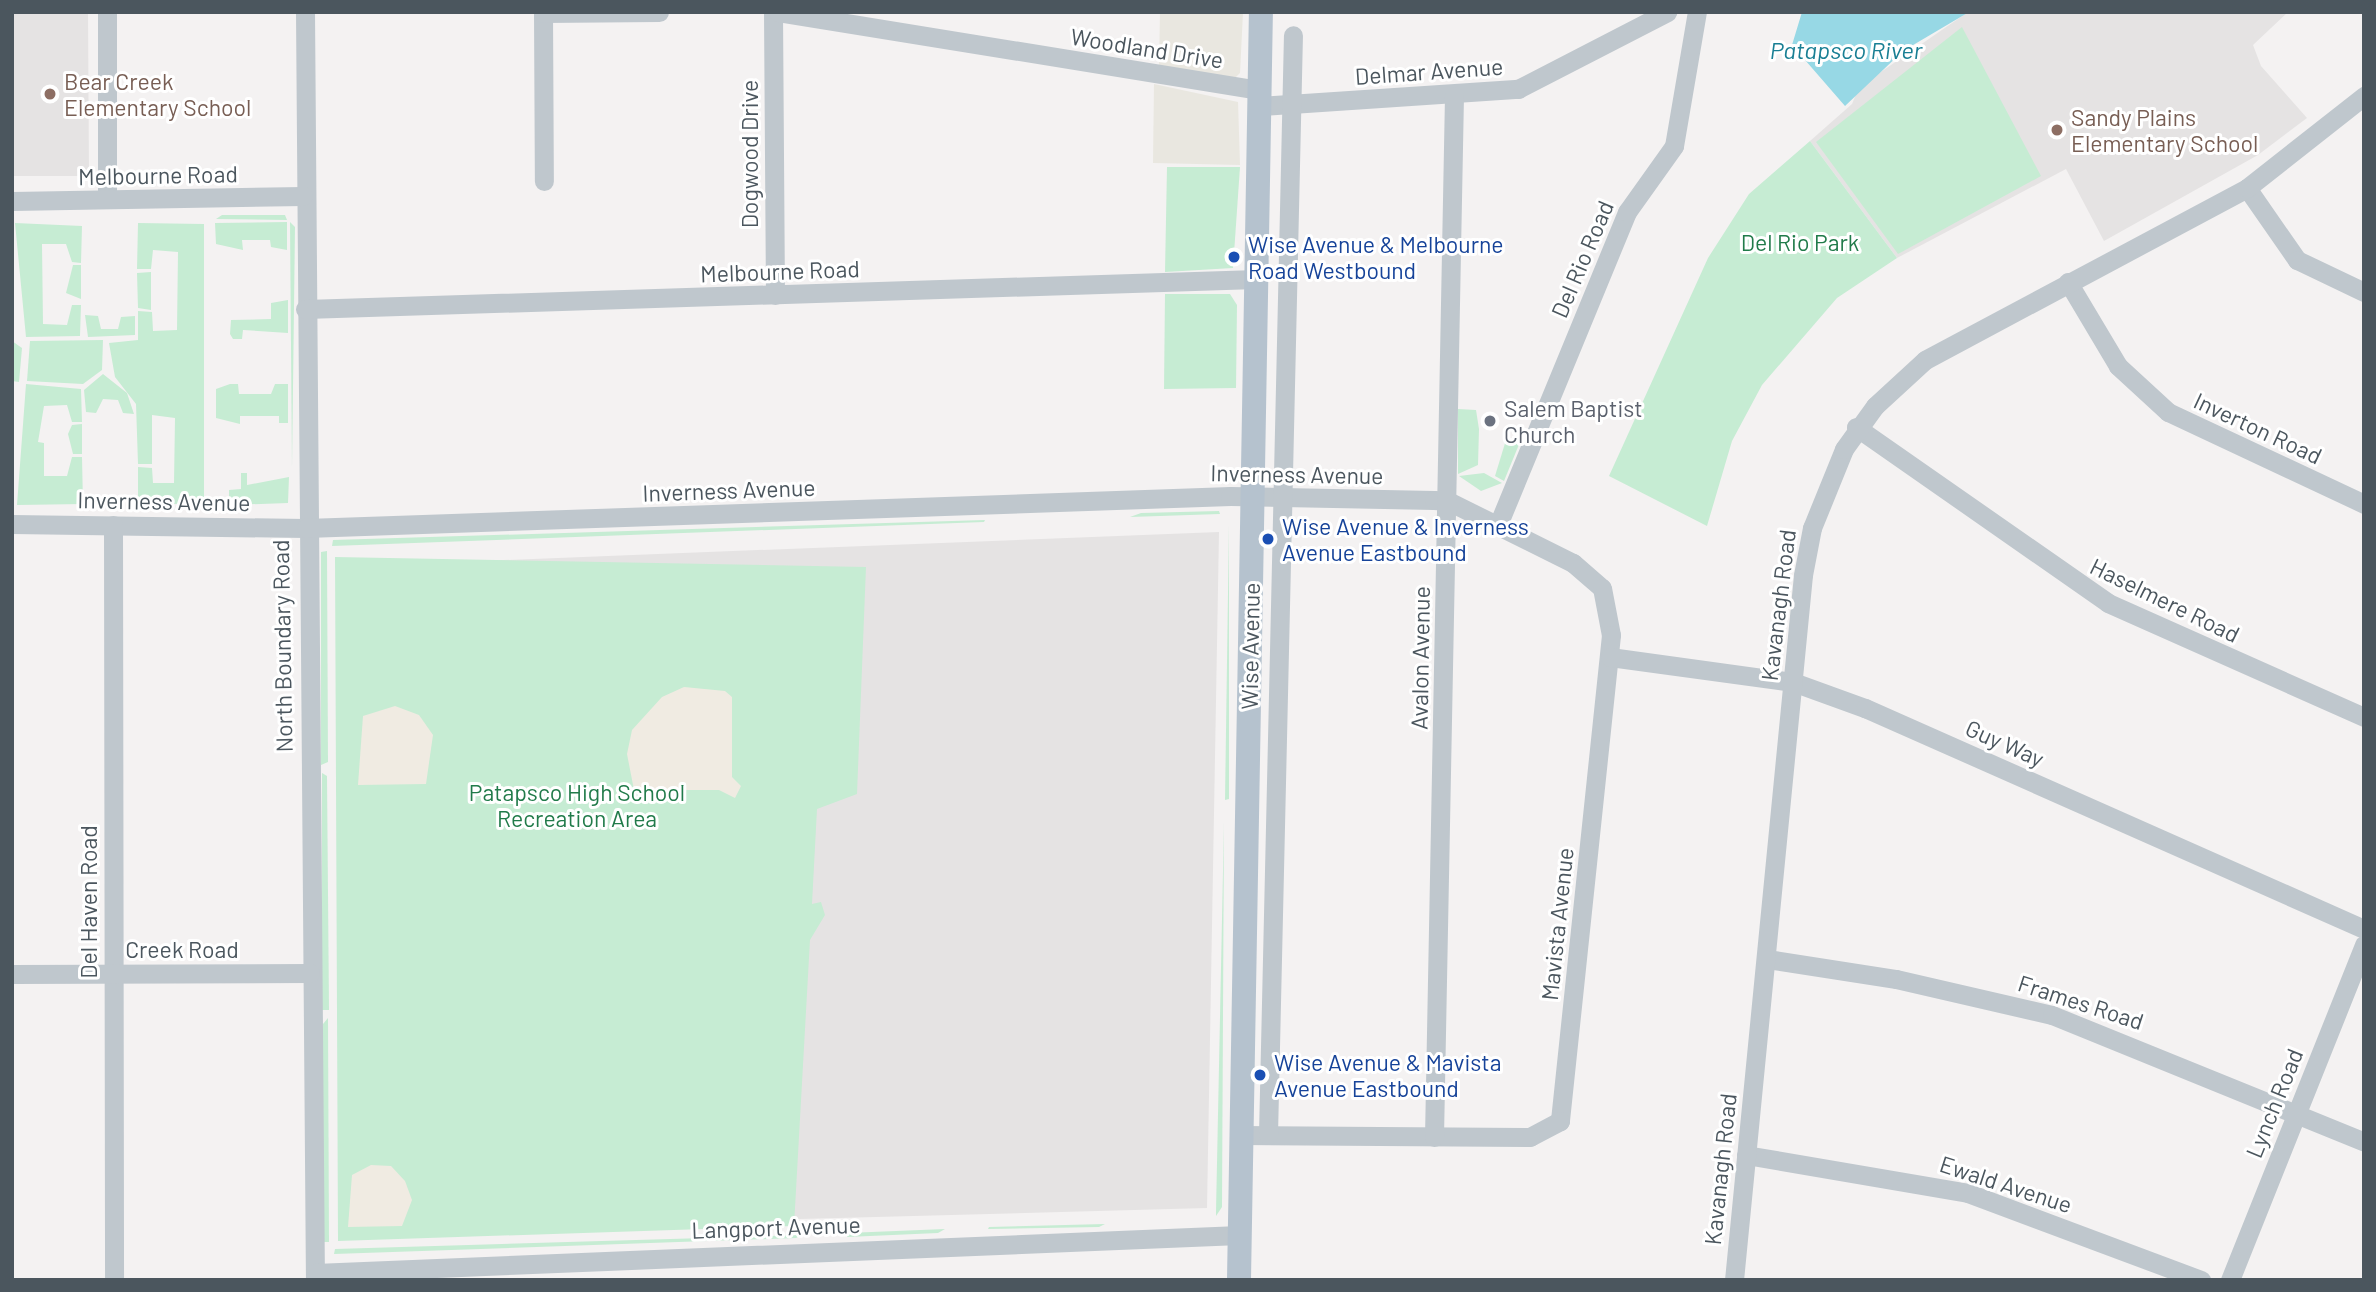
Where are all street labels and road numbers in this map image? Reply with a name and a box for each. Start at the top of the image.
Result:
street label: Woodland Drive [1069,22,1225,74]
street label: Delmar Avenue [1354,52,1504,90]
street label: Dogwood Drive [735,80,763,228]
street label: Melbourne Road [78,160,238,190]
street label: Del Rio Road [1545,196,1619,322]
street label: Melbourne Road [700,254,860,288]
street label: Inverton Road [2190,386,2326,470]
street label: Inverness Avenue [1210,459,1384,489]
street label: Inverness Avenue [642,473,816,507]
street label: Inverness Avenue [77,486,251,516]
street label: Kavanagh Road [1755,528,1801,682]
street label: North Boundary Road [266,539,298,753]
street label: Haselmere Road [2086,552,2244,648]
street label: Wise Avenue [1235,582,1265,710]
street label: Avalon Avenue [1405,586,1435,730]
street label: Guy Way [1962,714,2048,772]
street label: Del Haven Road [74,825,102,979]
street label: Mavista Avenue [1535,846,1579,1002]
street label: Creek Road [125,935,239,963]
street label: Frames Road [2015,969,2147,1035]
street label: Lynch Road [2240,1044,2308,1162]
street label: Kavanagh Road [1698,1092,1742,1246]
street label: Ewald Avenue [1936,1150,2076,1218]
street label: Langport Avenue [691,1210,861,1244]

